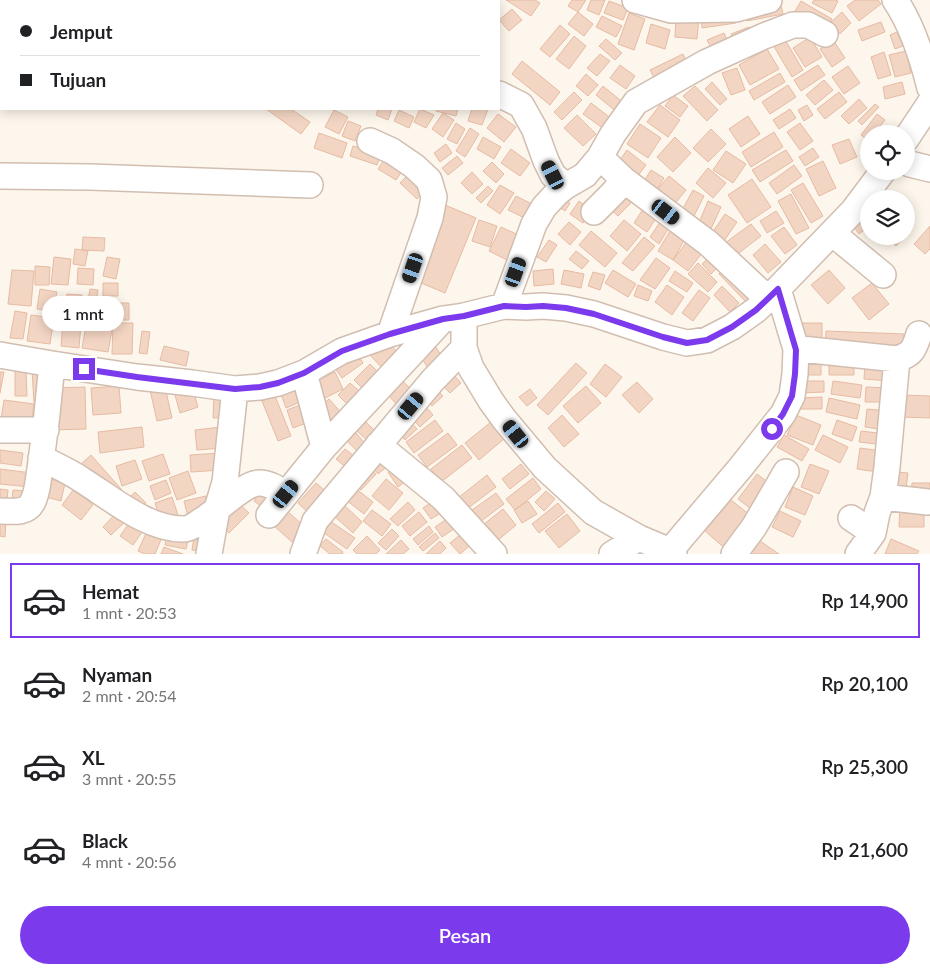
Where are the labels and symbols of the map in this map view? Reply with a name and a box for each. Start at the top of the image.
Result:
car [539,158,566,192]
car [649,197,682,227]
car [401,251,424,285]
car [503,255,528,289]
callout: 1 mnt [43,296,125,332]
route end [73,358,95,380]
car [395,390,426,422]
car [500,418,531,450]
route start [761,418,783,440]
car [270,478,301,510]

